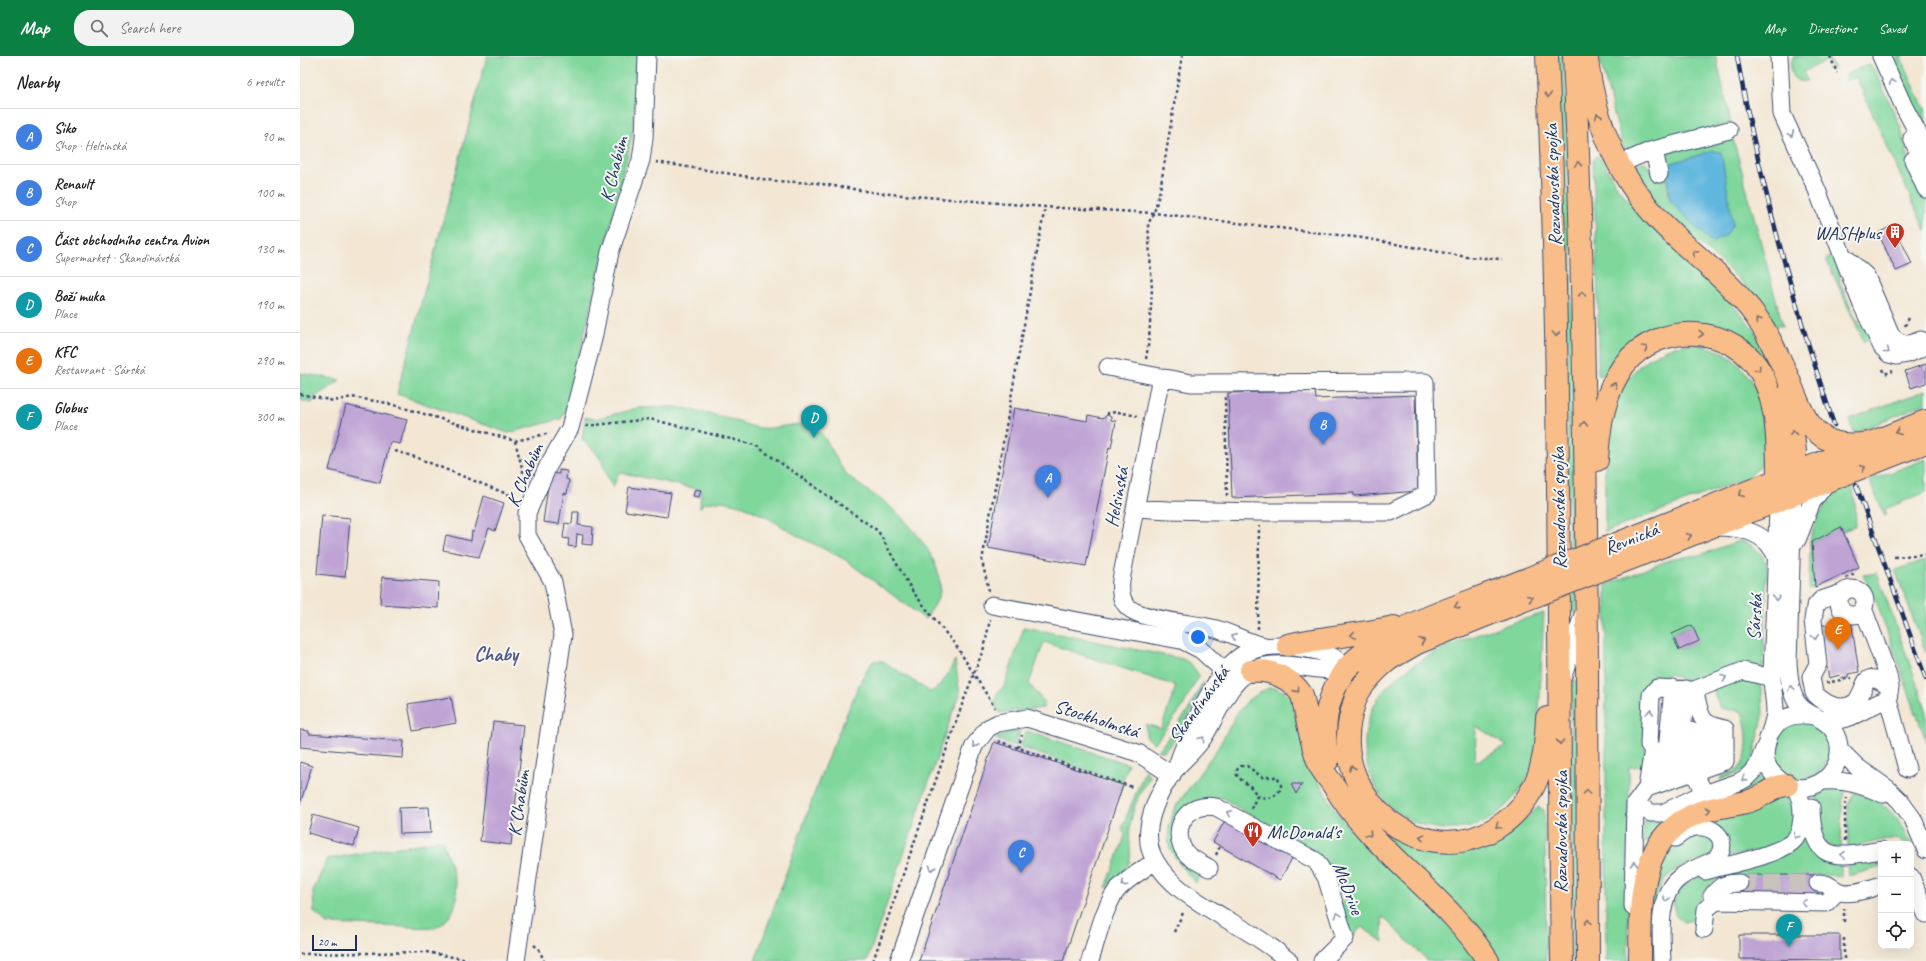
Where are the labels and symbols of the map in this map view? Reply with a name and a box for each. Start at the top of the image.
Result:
one-way arrow [1889,78,1897,85]
one-way arrow [1544,92,1553,98]
one-way arrow [1594,113,1603,120]
street label: Rozvadovská spojka [1539,122,1567,246]
one-way arrow [1786,129,1794,137]
street label: K Chabům [594,132,634,204]
one-way arrow [1574,161,1583,167]
place label: WASHplus [1815,221,1883,245]
building icon: WASHplus [1884,221,1906,249]
one-way arrow [1692,251,1699,258]
one-way arrow [1578,291,1586,297]
one-way arrow [1755,317,1763,324]
one-way arrow [1697,329,1704,338]
one-way arrow [1552,331,1560,337]
one-way arrow [1641,345,1648,352]
one-way arrow [1882,346,1889,353]
one-way arrow [1753,364,1760,371]
one-way arrow [1609,381,1617,388]
pin: D [801,405,827,438]
pin: B [1310,412,1336,445]
one-way arrow [1580,421,1588,427]
one-way arrow [1894,427,1901,435]
one-way arrow [1789,430,1798,436]
street label: K Chabům [501,438,550,511]
street label: Rozvadovská spojka [1546,445,1572,569]
street label: Helsinská [1099,464,1135,529]
one-way arrow [1859,464,1866,472]
pin: A [1035,465,1061,498]
one-way arrow [1738,489,1745,497]
street label: Řevnická [1601,517,1664,561]
one-way arrow [1685,532,1692,540]
street label: Sárská [1742,592,1768,641]
one-way arrow [1526,595,1534,603]
one-way arrow [1771,595,1780,601]
one-way arrow [1454,602,1461,610]
pin: E [1825,617,1851,650]
your location [1188,627,1208,647]
one-way arrow [1350,630,1356,639]
one-way arrow [1230,632,1237,640]
one-way arrow [1810,634,1819,640]
one-way arrow [1419,637,1426,645]
district label: Chaby [474,642,520,667]
street label: Skandinávská [1163,660,1236,748]
one-way arrow [1720,675,1728,683]
one-way arrow [1788,685,1796,691]
one-way arrow [1293,686,1300,693]
street label: Stockholmská [1051,694,1144,744]
one-way arrow [1646,709,1655,715]
one-way arrow [1197,737,1204,744]
one-way arrow [1556,739,1564,745]
one-way arrow [972,741,980,749]
one-way arrow [1348,765,1356,772]
street label: K Chabům [502,766,536,838]
street label: Rozvadovská spojka [1549,770,1573,893]
one-way arrow [1741,774,1748,781]
one-way arrow [1583,789,1591,795]
one-way arrow [1704,806,1711,814]
one-way arrow [1226,811,1233,818]
restaurant icon: McDonald's [1242,820,1264,848]
place label: McDonald's [1267,820,1343,844]
one-way arrow [1495,822,1502,829]
one-way arrow [1364,829,1372,837]
one-way arrow [1794,832,1801,839]
one-way arrow [1419,833,1426,842]
pin: C [1008,840,1034,873]
one-way arrow [1840,851,1846,860]
street label: McDrive [1327,859,1370,920]
one-way arrow [1630,861,1638,867]
one-way arrow [928,864,936,871]
one-way arrow [1121,879,1128,886]
one-way arrow [1662,895,1671,902]
one-way arrow [1801,898,1807,907]
one-way arrow [1334,912,1343,919]
pin: F [1776,914,1802,947]
one-way arrow [1584,919,1592,925]
scale bar [312,933,357,952]

